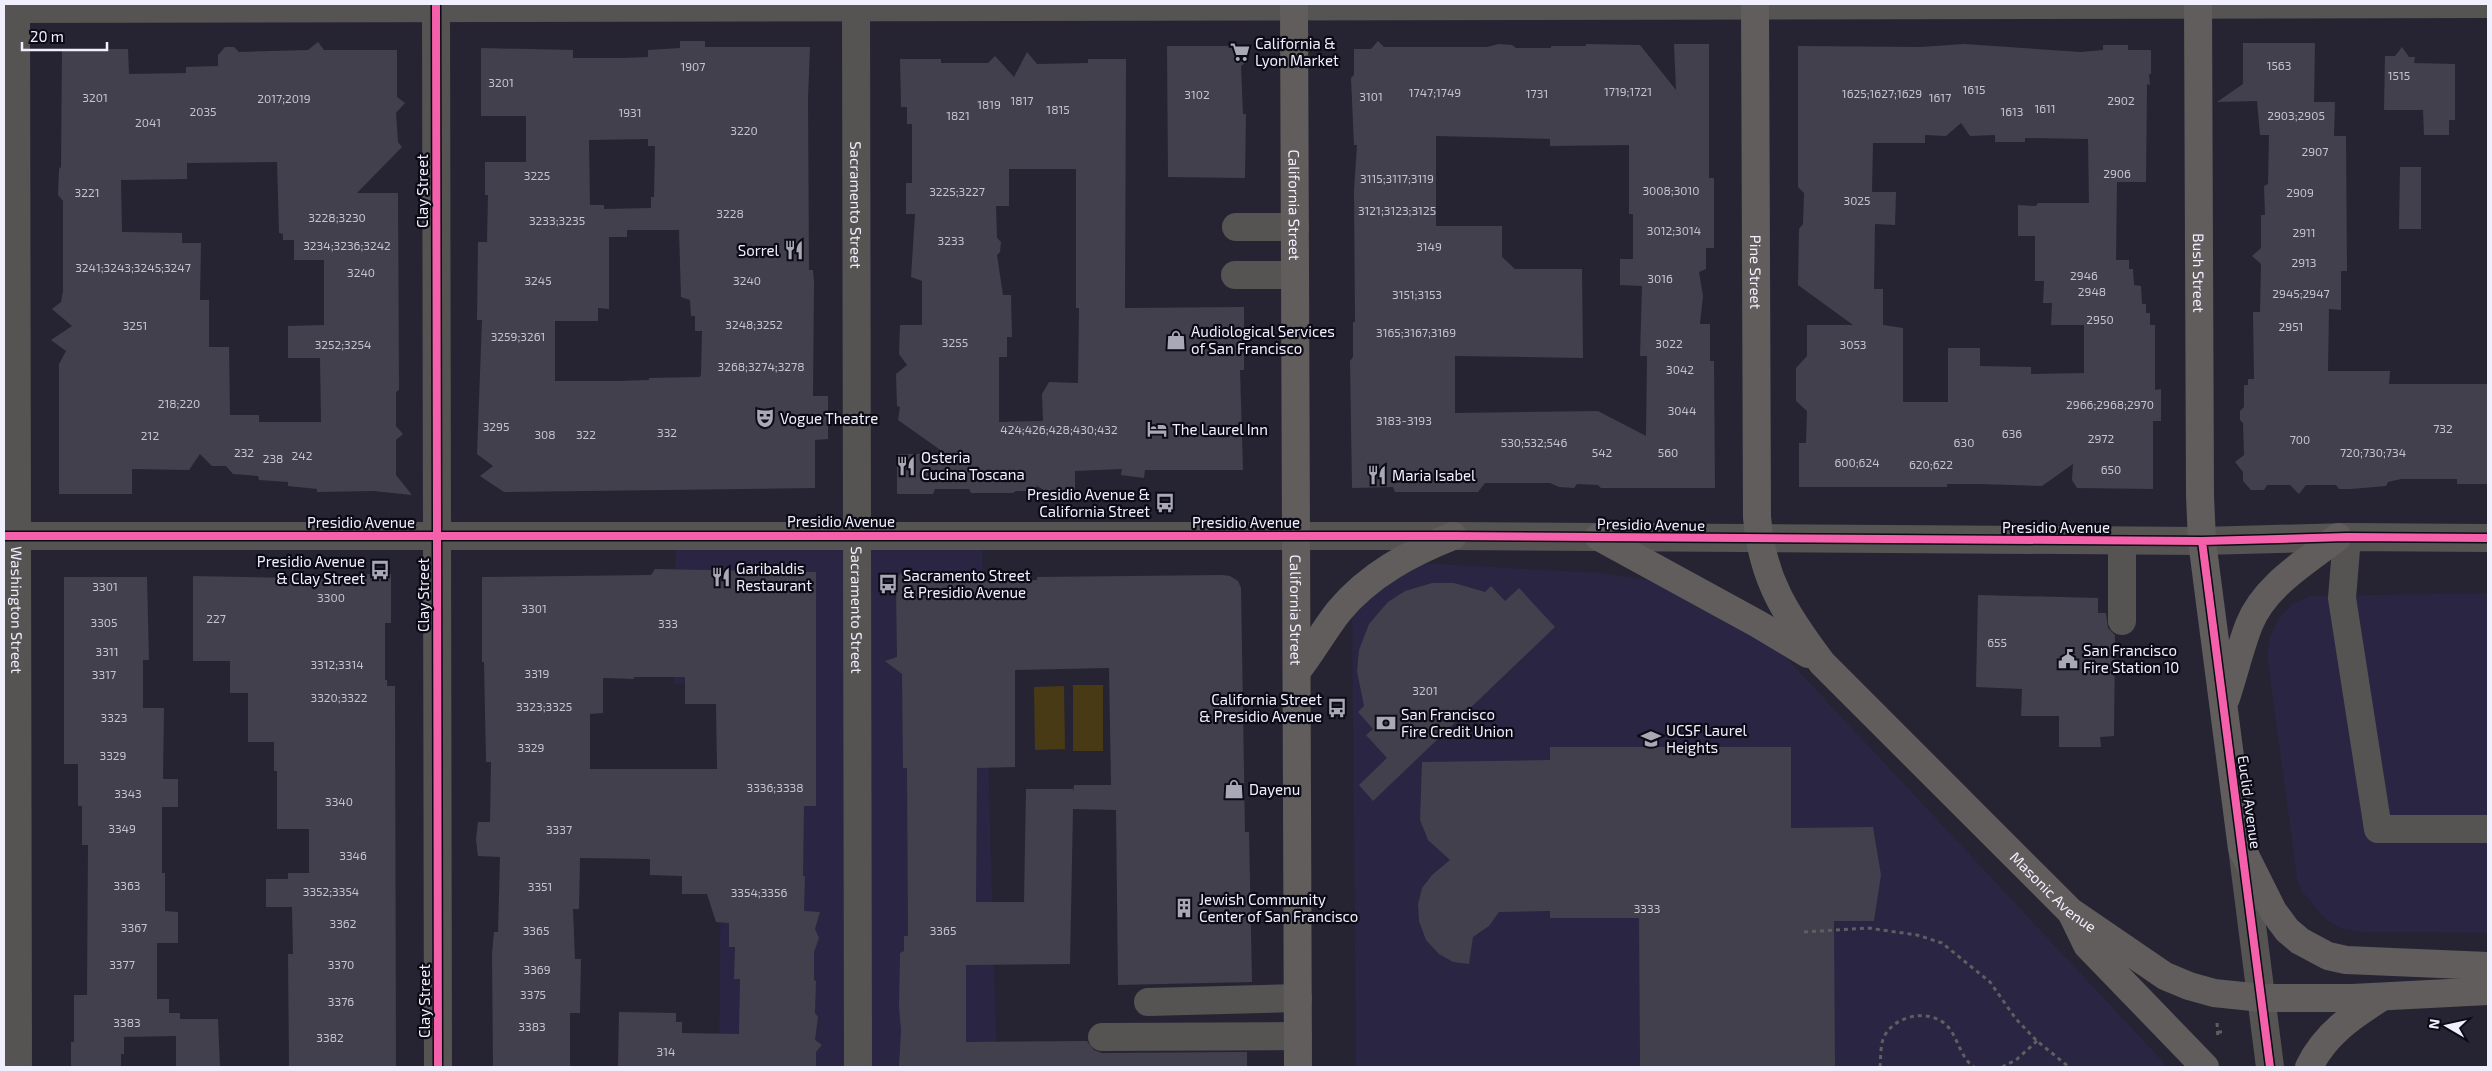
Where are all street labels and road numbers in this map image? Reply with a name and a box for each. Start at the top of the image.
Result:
street label: Sacramento Street [847,141,865,269]
street label: California Street [1286,149,1304,261]
street label: Clay Street [413,154,431,228]
street label: Bush Street [2190,233,2208,313]
street label: Pine Street [1747,235,1765,310]
street label: Presidio Avenue [787,512,895,530]
street label: Presidio Avenue [307,513,415,531]
street label: Presidio Avenue [1192,513,1300,531]
street label: Presidio Avenue [1597,514,1705,534]
street label: Presidio Avenue [2002,518,2110,536]
street label: Washington Street [8,546,26,674]
street label: Sacramento Street [848,546,866,674]
street label: California Street [1287,554,1305,666]
street label: Clay Street [414,558,432,632]
street label: Euclid Avenue [2235,754,2265,850]
street label: Masonic Avenue [2007,848,2100,935]
street label: Clay Street [415,964,433,1038]

